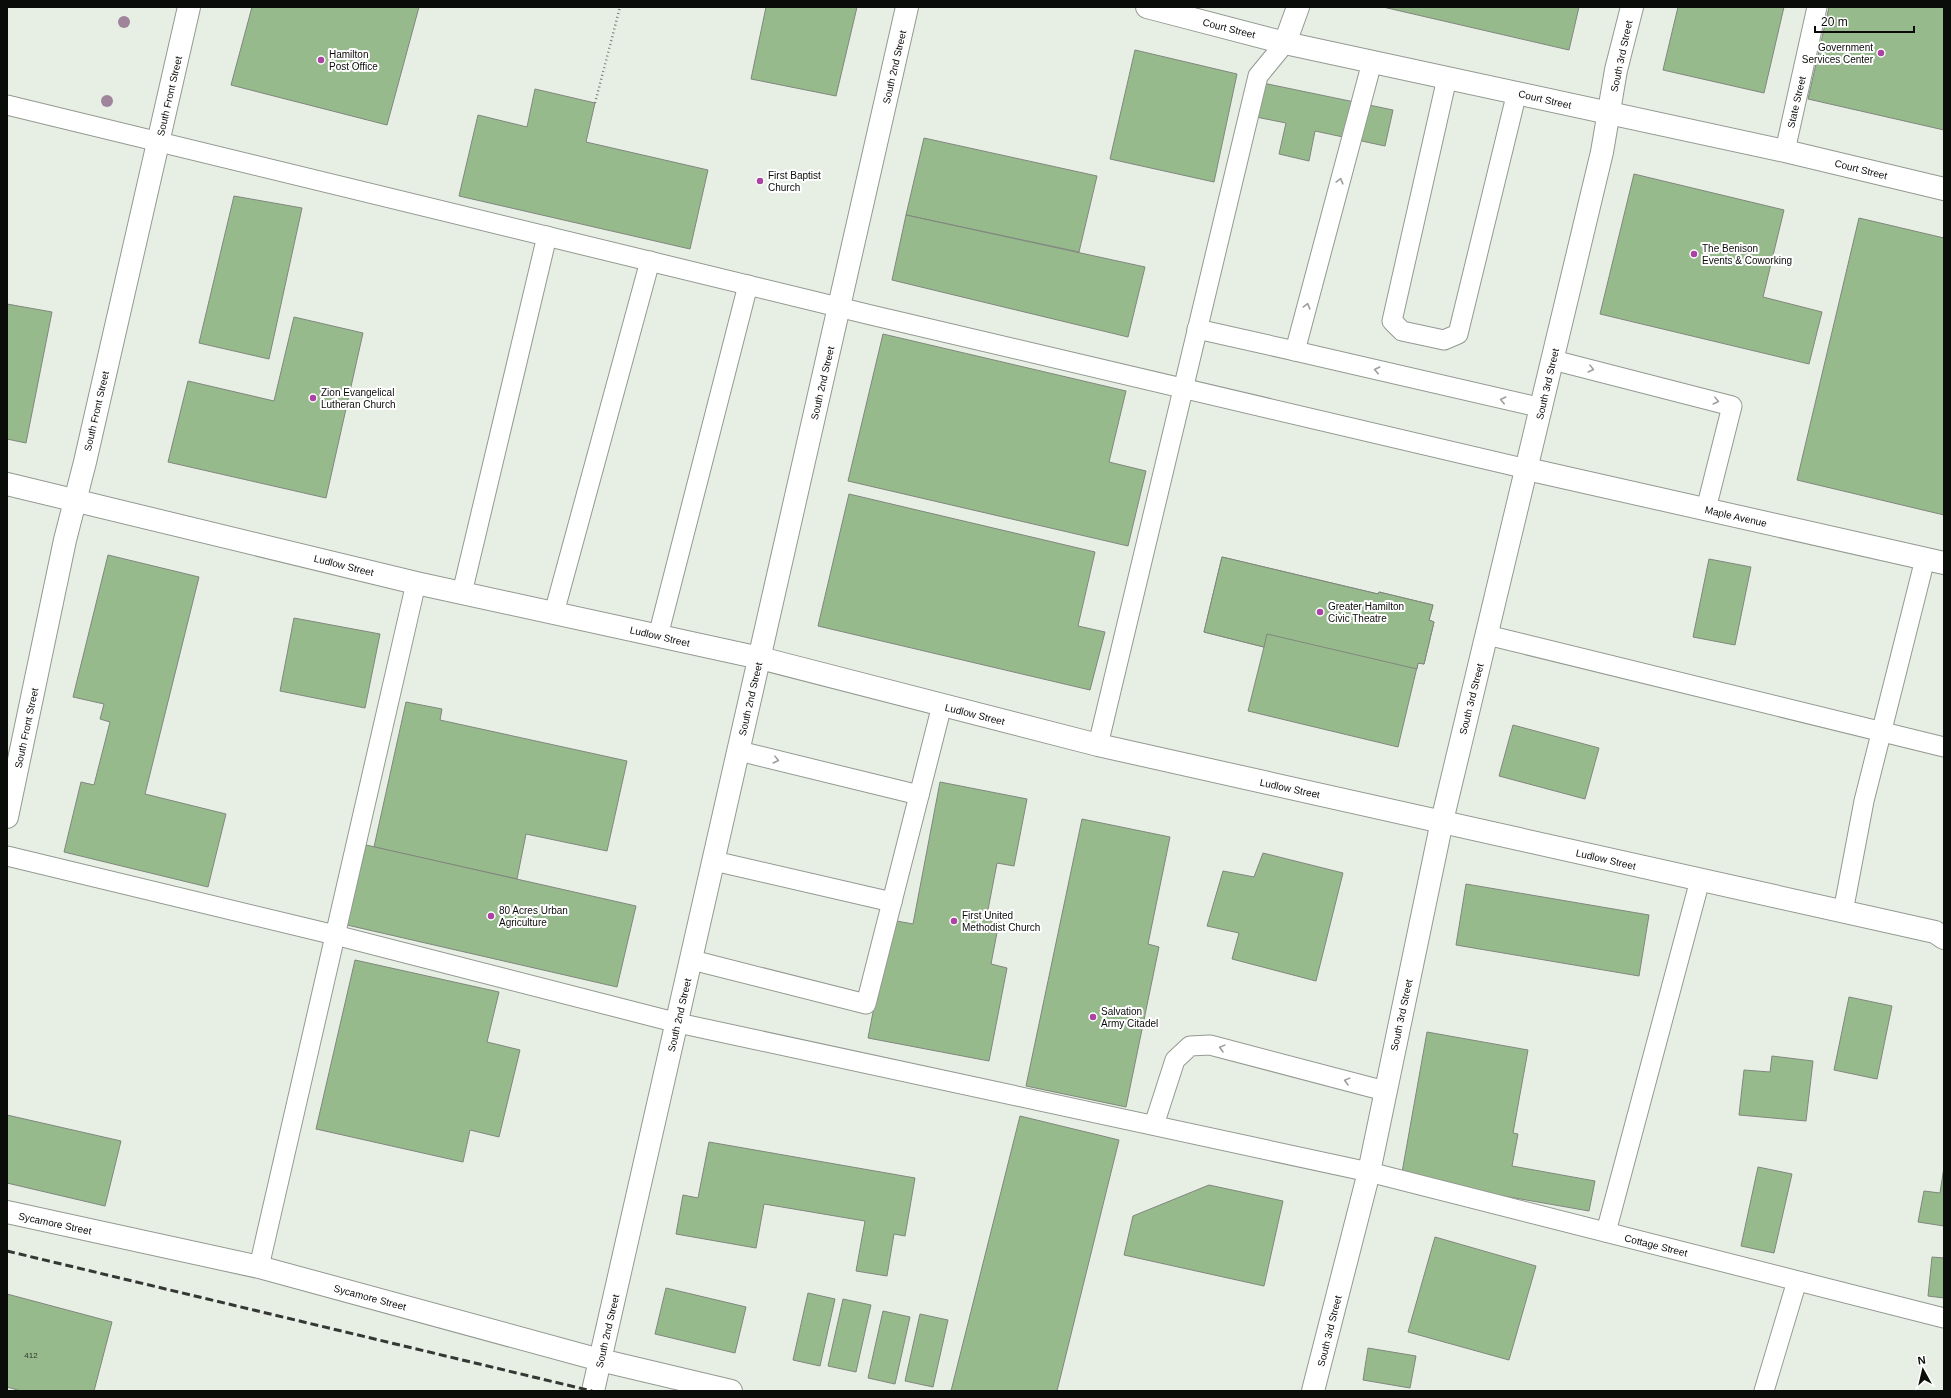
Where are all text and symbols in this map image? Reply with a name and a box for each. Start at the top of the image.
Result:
scale bar [1815,8,1914,34]
text: 20 m [1821,15,1848,29]
street label: Court Street [1201,17,1257,40]
street label: South 3rd Street [1609,19,1634,93]
street label: South 2nd Street [881,29,908,105]
place label: Government Services Center [1802,42,1874,65]
marker: Government Services Center [1876,48,1886,58]
place label: Hamilton Post Office [329,49,378,72]
street label: South Front Street [155,55,184,137]
marker: Hamilton Post Office [316,55,326,65]
street label: State Street [1785,75,1808,129]
street label: Court Street [1517,88,1573,111]
street label: Court Street [1833,158,1889,181]
place label: First Baptist Church [768,170,821,193]
marker: First Baptist Church [755,176,765,186]
one-way arrow [1336,178,1344,184]
place label: The Benison Events & Coworking [1702,243,1792,266]
marker: The Benison Events & Coworking [1689,249,1699,259]
one-way arrow [1303,303,1311,310]
street label: South 2nd Street [809,345,836,421]
street label: South 3rd Street [1534,347,1561,421]
one-way arrow [1587,364,1594,373]
one-way arrow [1374,367,1380,375]
street label: South Front Street [82,370,111,452]
place label: Zion Evangelical Lutheran Church [321,387,396,410]
marker: Zion Evangelical Lutheran Church [308,393,318,403]
one-way arrow [1500,396,1507,404]
one-way arrow [1713,397,1720,405]
street label: Maple Avenue [1704,504,1768,529]
street label: Ludlow Street [313,553,375,578]
place label: Greater Hamilton Civic Theatre [1328,601,1404,624]
marker: Greater Hamilton Civic Theatre [1315,607,1325,617]
street label: Ludlow Street [629,624,691,649]
street label: South 2nd Street [737,661,764,737]
street label: South 3rd Street [1457,662,1486,736]
street label: South Front Street [13,687,40,769]
street label: Ludlow Street [944,702,1006,727]
one-way arrow [773,756,780,764]
street label: Ludlow Street [1259,777,1321,800]
street label: Ludlow Street [1575,847,1637,872]
place label: 80 Acres Urban Agriculture [499,905,568,928]
place label: First United Methodist Church [962,910,1040,933]
marker: 80 Acres Urban Agriculture [486,911,496,921]
marker: First United Methodist Church [949,916,959,926]
street label: South 2nd Street [666,977,693,1053]
street label: South 3rd Street [1389,978,1414,1052]
place label: Salvation Army Citadel [1101,1006,1158,1029]
marker: Salvation Army Citadel [1088,1012,1098,1022]
one-way arrow [1219,1044,1225,1052]
one-way arrow [1344,1077,1351,1086]
street label: Sycamore Street [17,1210,93,1237]
street label: Cottage Street [1623,1232,1689,1259]
street label: Sycamore Street [332,1283,407,1312]
street label: South 2nd Street [594,1293,621,1369]
street label: South 3rd Street [1315,1294,1344,1368]
north arrow [1903,1350,1943,1390]
house number: 412 [24,1351,38,1360]
text: N [1917,1354,1926,1367]

